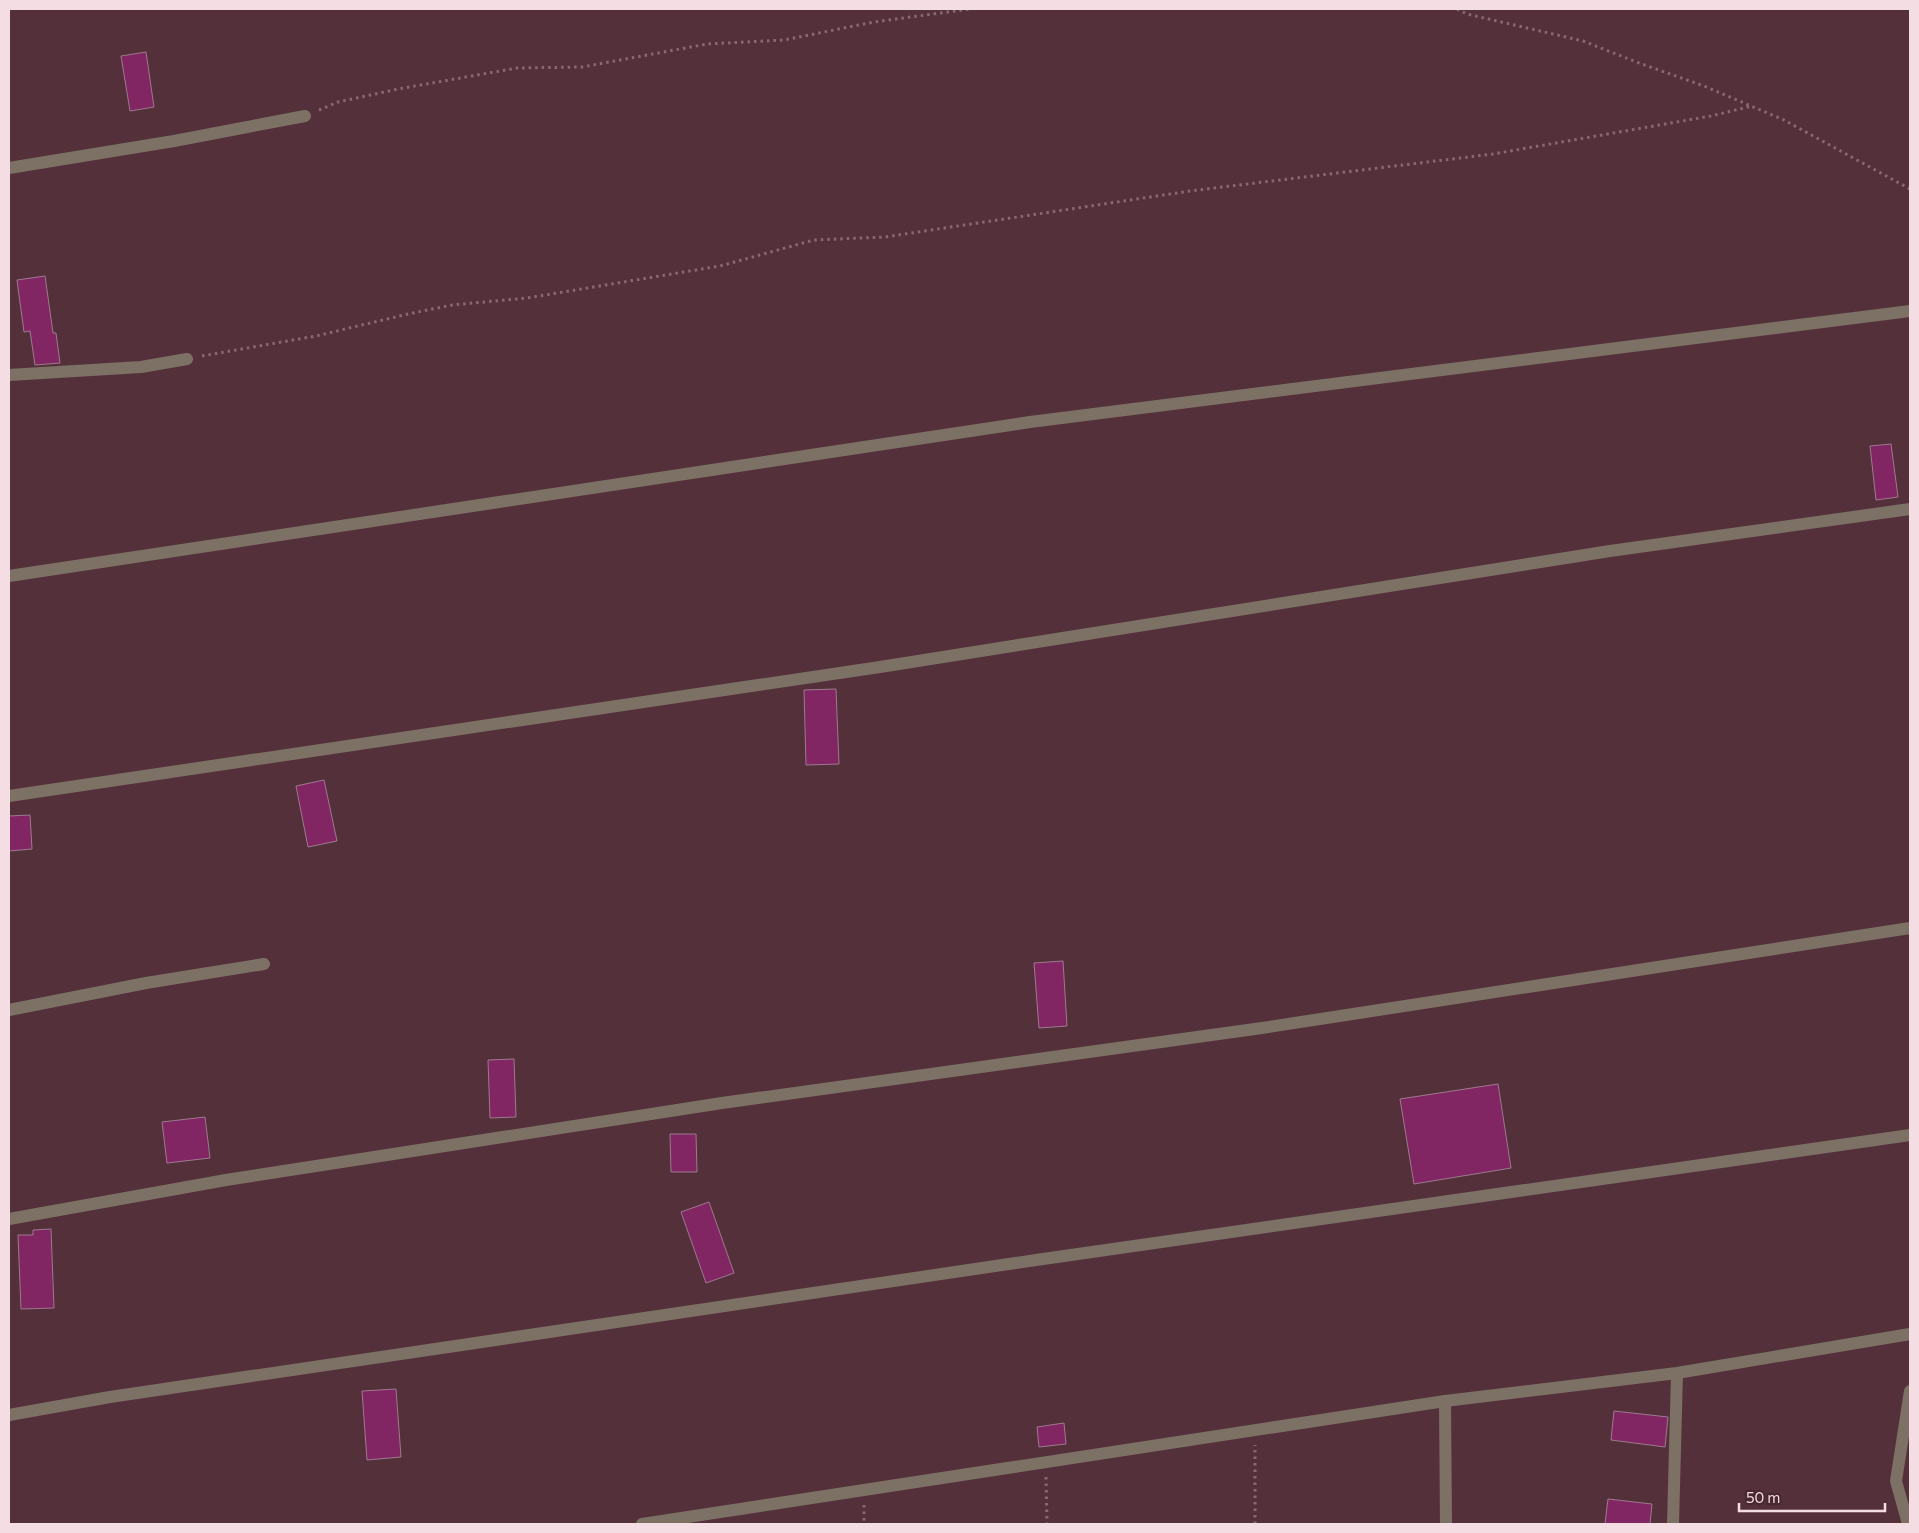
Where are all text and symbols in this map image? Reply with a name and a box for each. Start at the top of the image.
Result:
scale bar [1739,1480,1885,1512]
text: 50 m [1746,1488,1780,1506]

